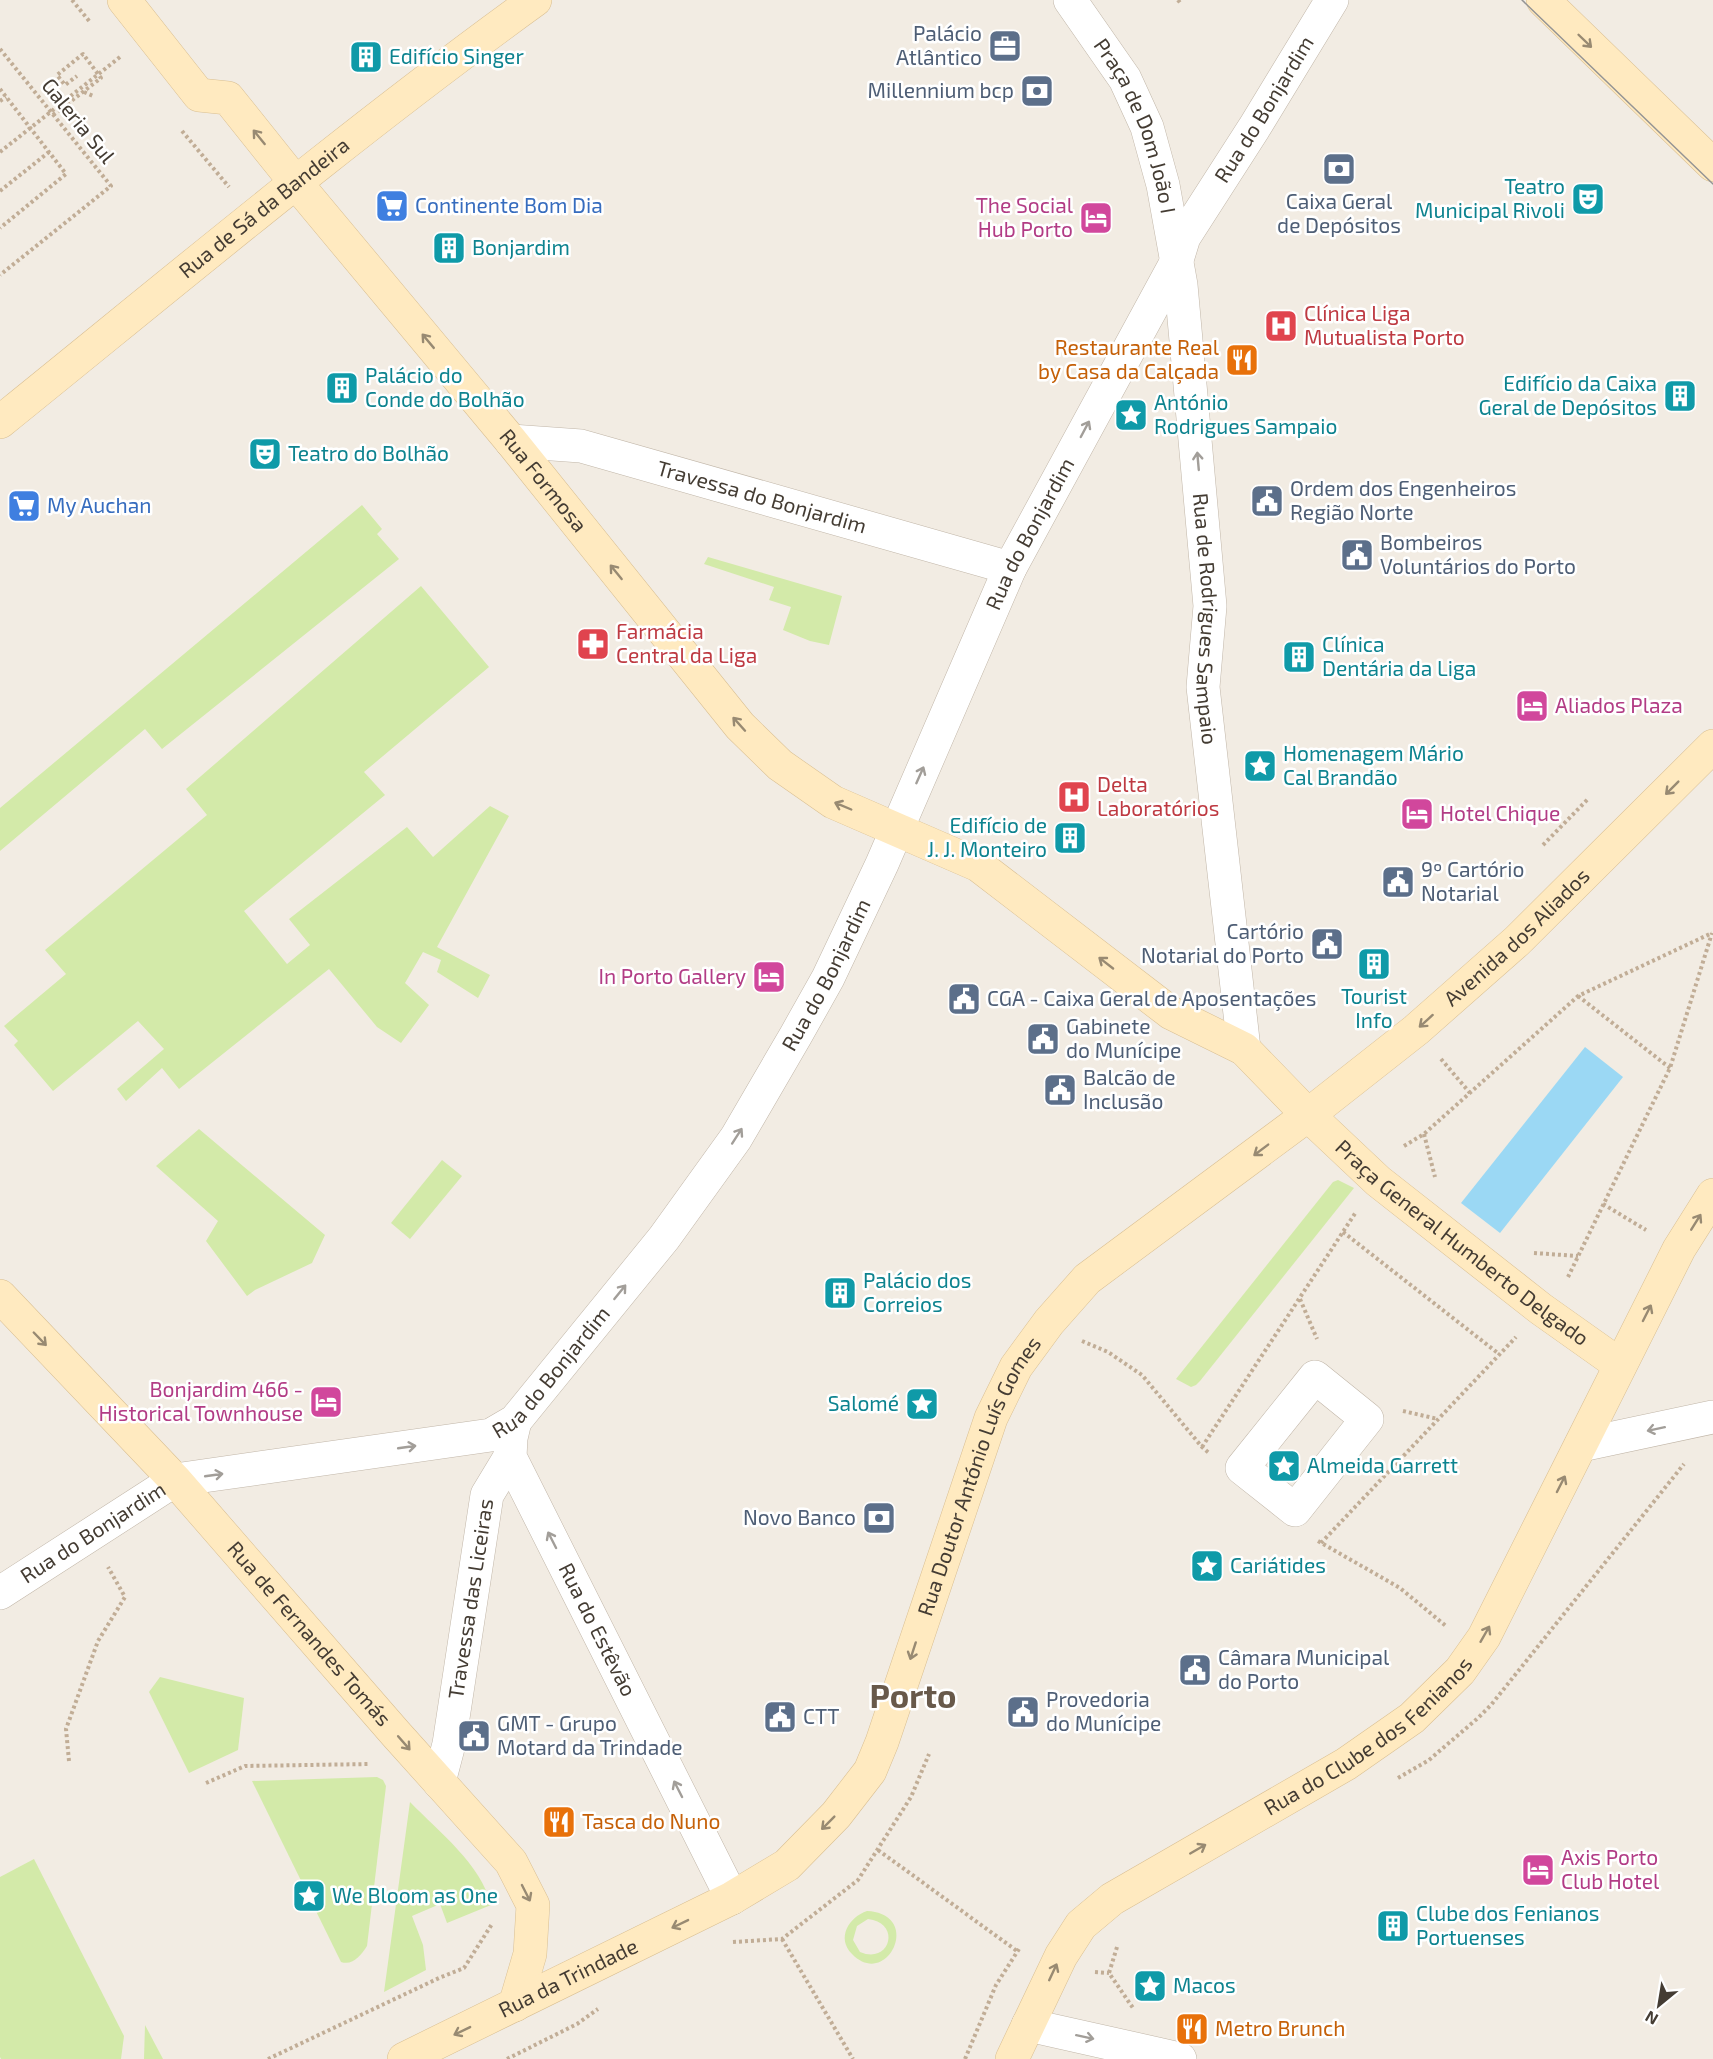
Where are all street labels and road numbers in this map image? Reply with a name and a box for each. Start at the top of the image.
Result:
street label: Rua do Bonjardim [1208,31,1318,187]
street label: Praça de Dom João I [1089,33,1182,215]
street label: Galeria Sul [37,73,121,168]
street label: Rua de Sá da Bandeira [173,131,353,283]
street label: Rua Formosa [495,423,593,536]
street label: Rua do Bonjardim [979,453,1079,613]
street label: Travessa do Bonjardim [654,454,870,538]
street label: Rua de Rodrigues Sampaio [1189,492,1224,746]
street label: Avenida dos Aliados [1438,862,1594,1011]
street label: Rua do Bonjardim [776,894,875,1055]
street label: Praça General Humberto Delgado [1331,1134,1594,1350]
street label: Rua do Bonjardim [487,1301,614,1443]
street label: Rua Doutor António Luís Gomes [911,1331,1045,1619]
street label: Rua do Bonjardim [15,1476,170,1588]
street label: Travessa das Liceiras [442,1497,497,1701]
street label: Rua de Fernandes Tomás [223,1536,397,1730]
street label: Rua do Estêvão [554,1558,642,1700]
street label: Rua do Clube dos Fenianos [1259,1652,1477,1820]
street label: Rua da Trindade [494,1932,641,2022]

